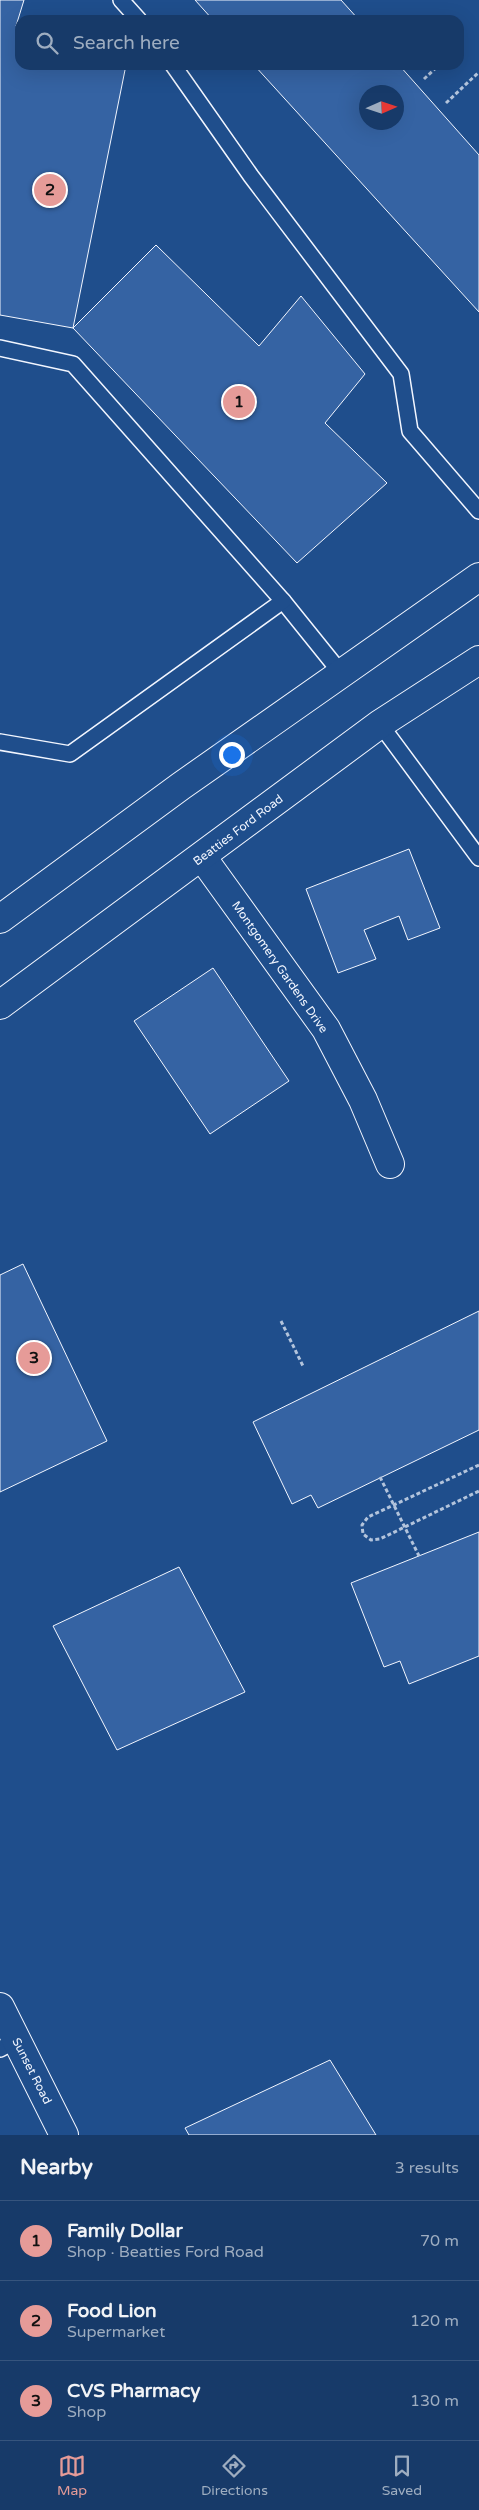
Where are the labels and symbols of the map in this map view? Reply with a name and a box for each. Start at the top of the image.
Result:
north arrow [359,85,404,130]
pin: 2 [34,171,66,209]
pin: 1 [223,383,255,421]
your location [219,742,245,768]
street label: Beatties Ford Road [190,792,286,868]
street label: Montgomery Gardens Drive [229,898,331,1036]
pin: 3 [18,1339,50,1377]
street label: Sunset Road [9,2036,55,2106]

